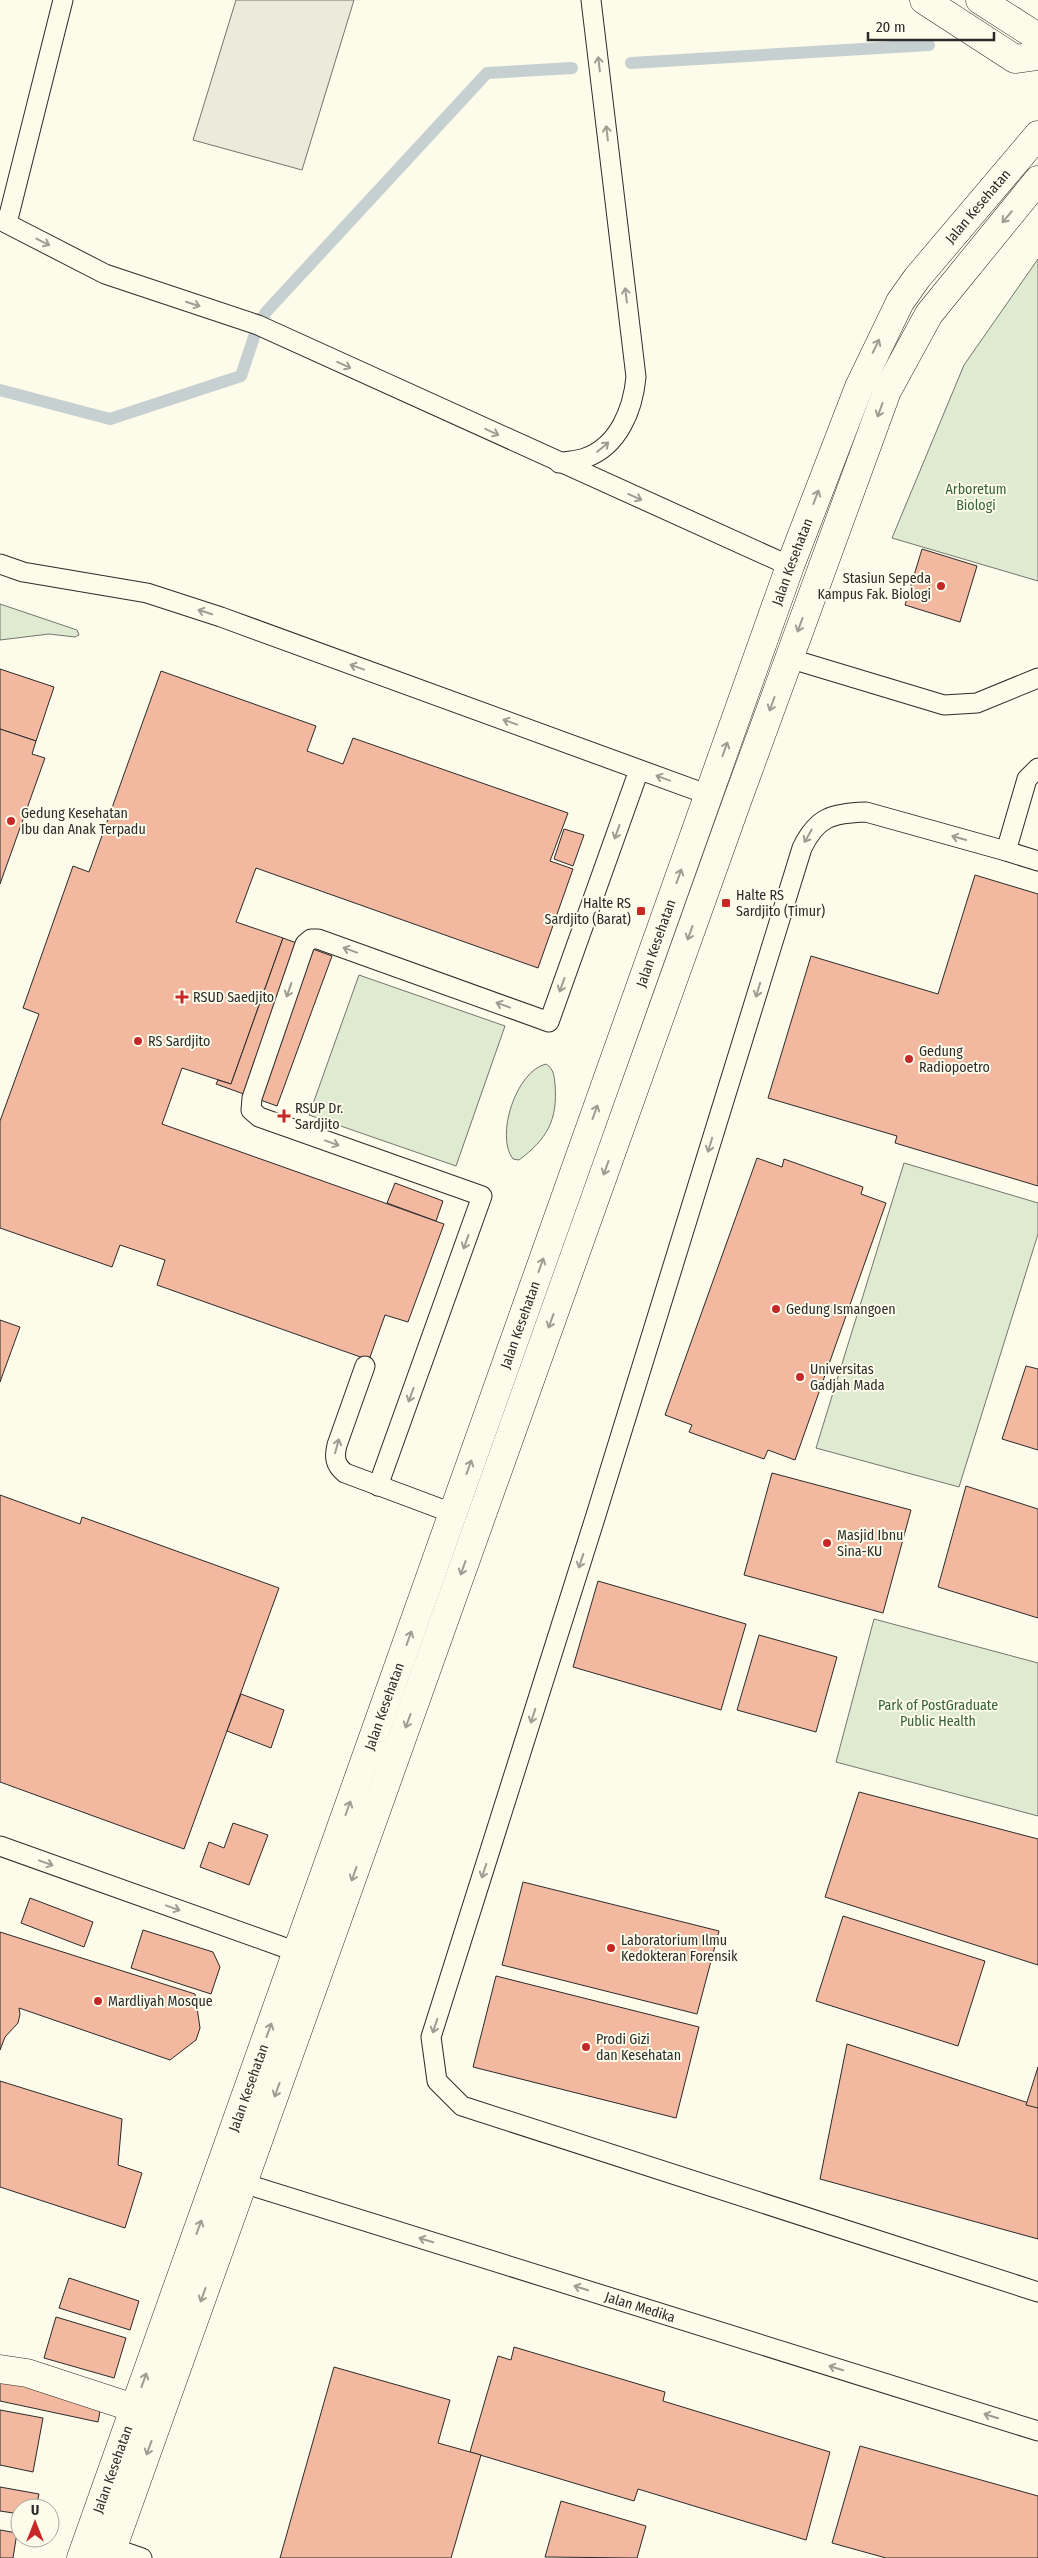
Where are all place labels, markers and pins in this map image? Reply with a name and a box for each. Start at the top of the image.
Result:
place label: Stasiun Sepeda Kampus Fak. Biologi [817,570,931,603]
marker: Stasiun Sepeda Kampus Fak. Biologi [935,580,947,592]
place label: Gedung Kesehatan Ibu dan Anak Terpadu [21,805,146,838]
marker: Gedung Kesehatan Ibu dan Anak Terpadu [5,815,17,827]
place label: Halte RS Sardjito (Timur) [736,887,825,920]
place label: Halte RS Sardjito (Barat) [544,895,631,928]
marker: Halte RS Sardjito (Timur) [720,897,732,909]
marker: Halte RS Sardjito (Barat) [635,905,647,917]
place label: RSUD Saedjito [193,989,274,1006]
marker: RSUD Saedjito [175,990,189,1004]
place label: RS Sardjito [148,1033,210,1050]
marker: RS Sardjito [132,1035,144,1047]
place label: Gedung Radiopoetro [919,1043,990,1076]
marker: Gedung Radiopoetro [903,1053,915,1065]
place label: RSUP Dr. Sardjito [295,1100,343,1133]
marker: RSUP Dr. Sardjito [277,1109,291,1123]
place label: Gedung Ismangoen [786,1301,896,1318]
marker: Gedung Ismangoen [770,1303,782,1315]
place label: Universitas Gadjah Mada [810,1361,885,1394]
marker: Universitas Gadjah Mada [794,1371,806,1383]
place label: Masjid Ibnu Sina-KU [837,1527,903,1560]
marker: Masjid Ibnu Sina-KU [821,1537,833,1549]
place label: Laboratorium Ilmu Kedokteran Forensik [621,1932,738,1965]
marker: Laboratorium Ilmu Kedokteran Forensik [605,1942,617,1954]
place label: Mardliyah Mosque [108,1993,213,2010]
marker: Mardliyah Mosque [92,1995,104,2007]
place label: Prodi Gizi dan Kesehatan [596,2031,681,2064]
marker: Prodi Gizi dan Kesehatan [580,2041,592,2053]

